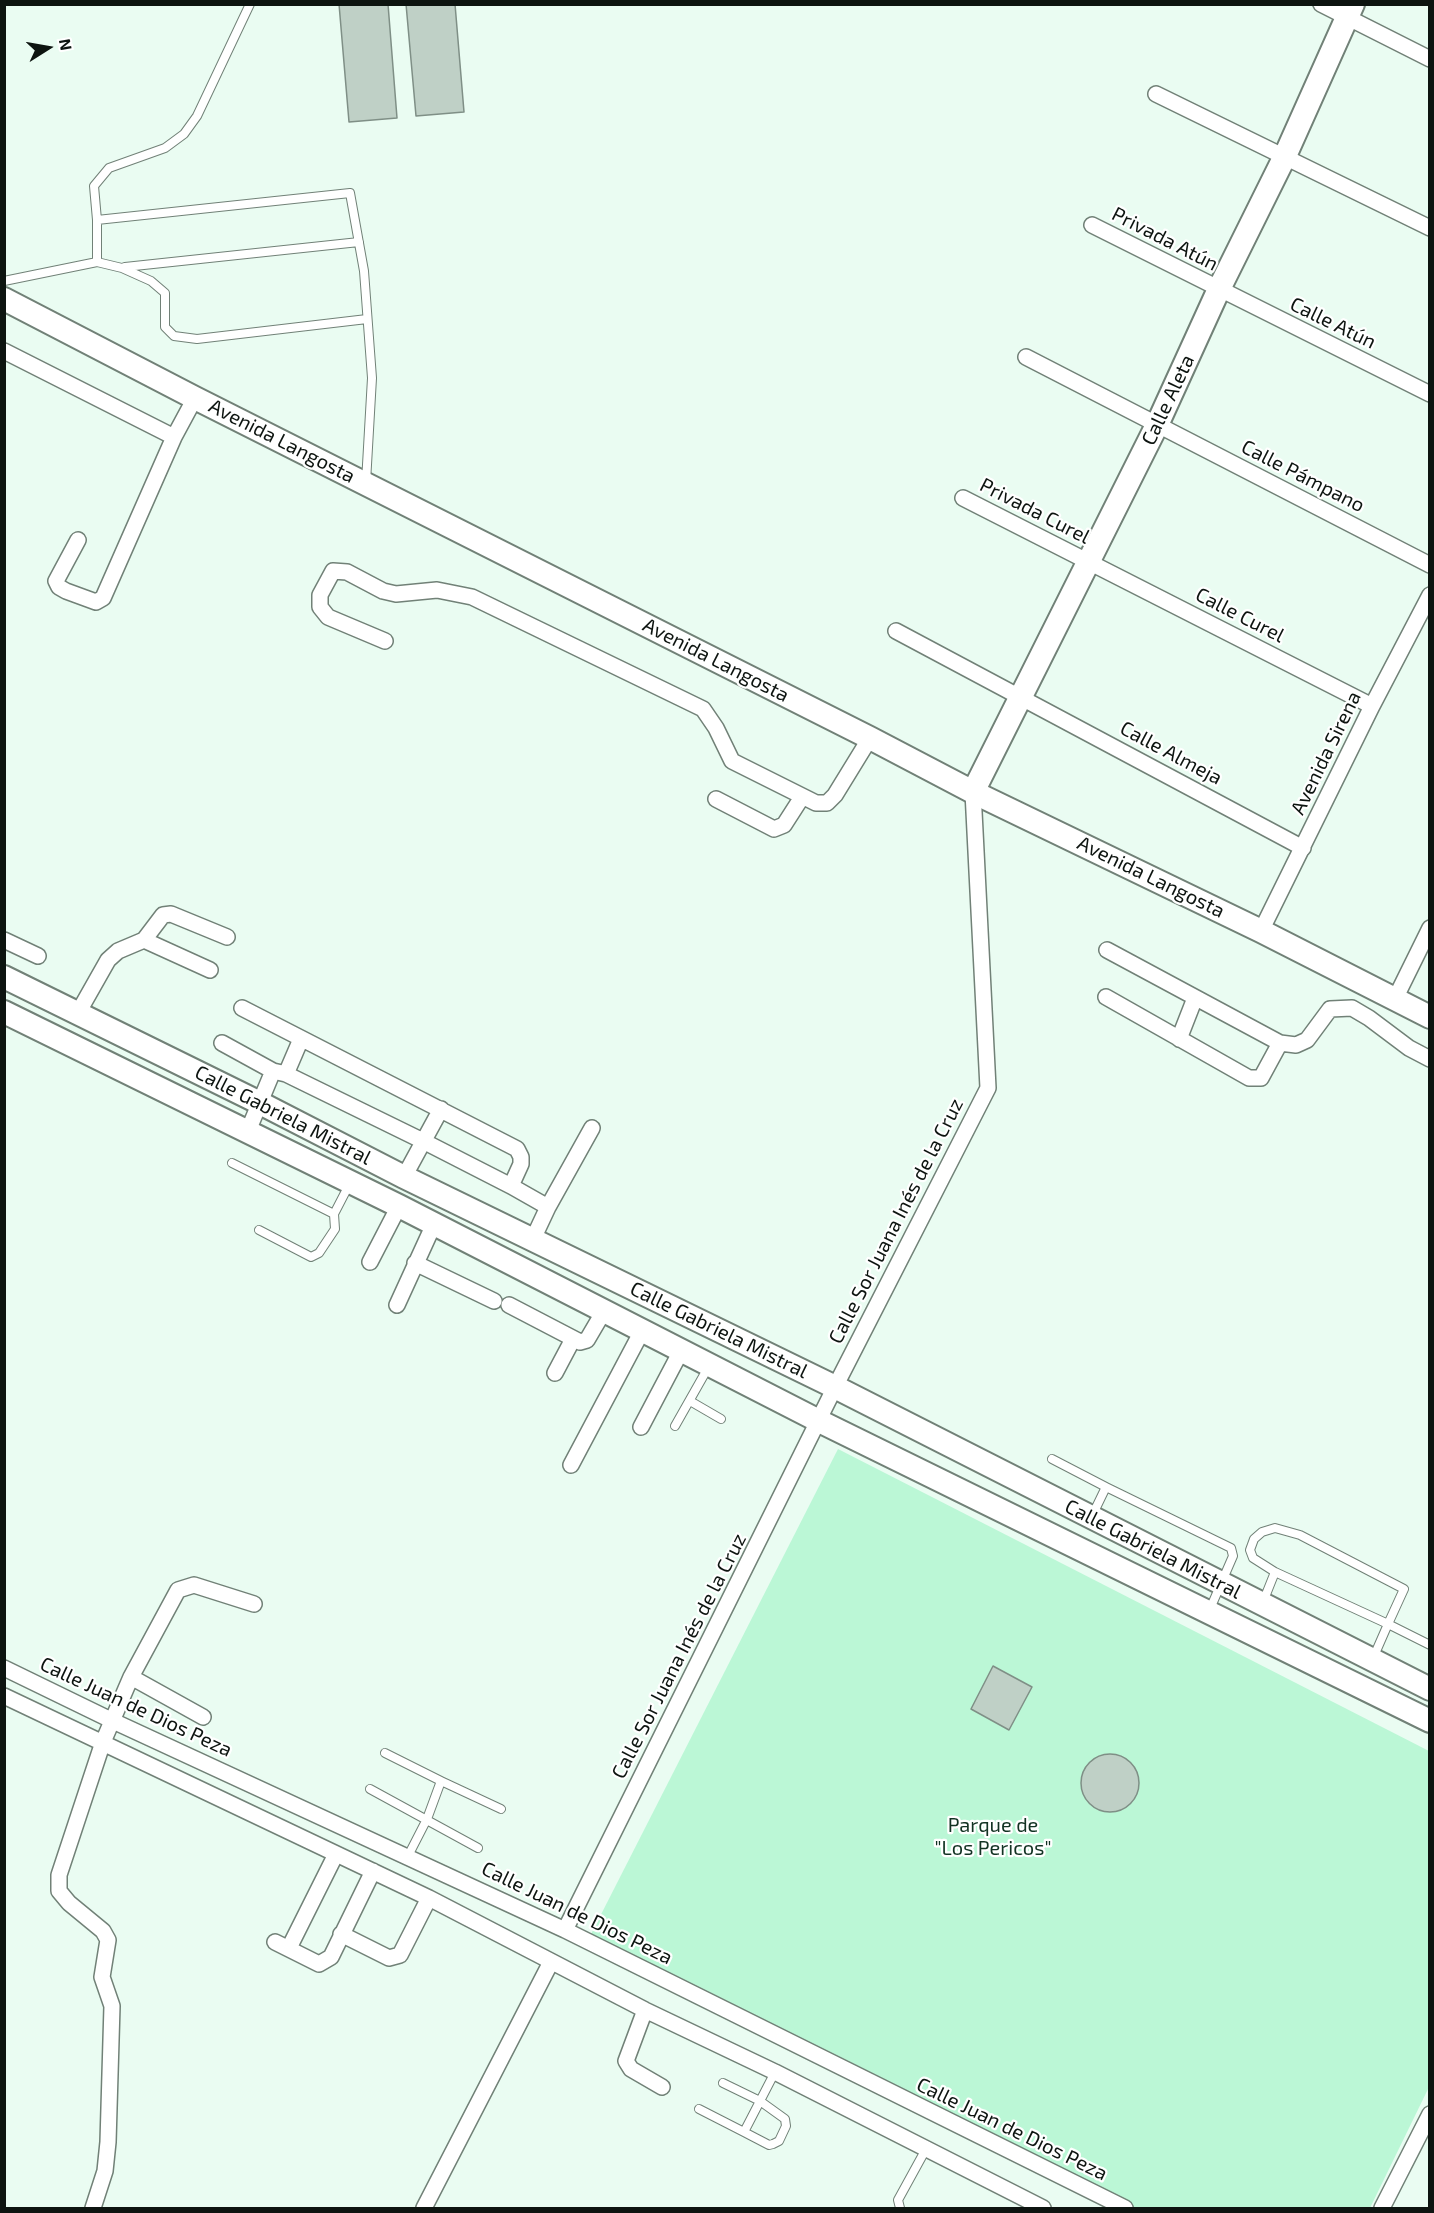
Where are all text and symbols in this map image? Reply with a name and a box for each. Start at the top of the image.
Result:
north arrow [18,18,78,78]
text: N [56,37,77,52]
street label: Privada Atún [1108,202,1222,276]
street label: Calle Atún [1286,292,1380,354]
street label: Calle Aleta [1137,351,1199,449]
street label: Avenida Langosta [205,394,359,488]
street label: Calle Pámpano [1237,435,1369,517]
street label: Privada Curel [976,473,1094,549]
street label: Calle Curel [1191,582,1289,648]
street label: Avenida Langosta [639,613,793,707]
street label: Avenida Sirena [1286,688,1366,818]
street label: Calle Almeja [1116,716,1226,790]
street label: Avenida Langosta [1073,831,1229,923]
street label: Calle Gabriela Mistral [191,1060,375,1170]
street label: Calle Sor Juana Inés de la Cruz [824,1094,968,1348]
street label: Calle Gabriela Mistral [626,1277,812,1383]
street label: Calle Gabriela Mistral [1061,1494,1245,1604]
street label: Calle Sor Juana Inés de la Cruz [607,1529,751,1783]
street label: Calle Juan de Dios Peza [36,1652,236,1762]
park label: Parque de "Los Pericos" [935,1813,1051,1860]
street label: Calle Juan de Dios Peza [478,1856,676,1970]
street label: Calle Juan de Dios Peza [913,2072,1111,2186]

